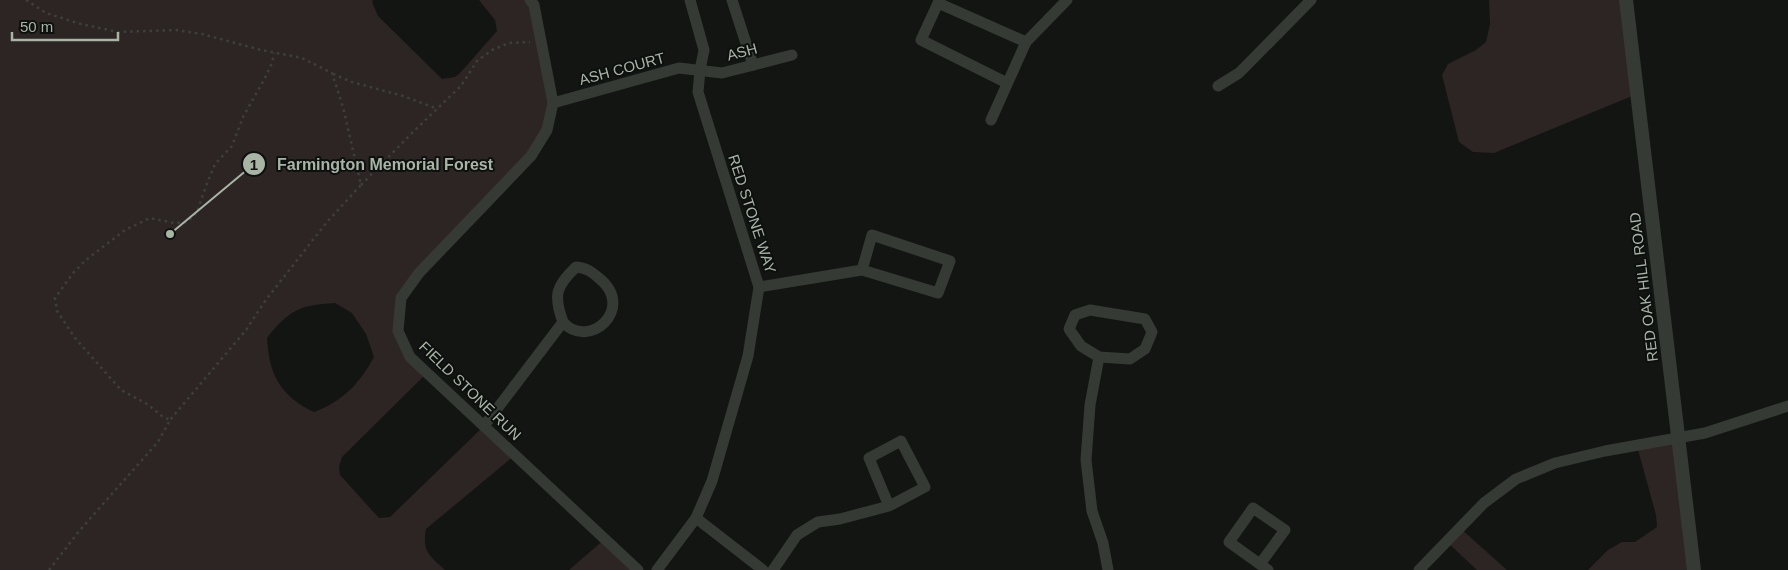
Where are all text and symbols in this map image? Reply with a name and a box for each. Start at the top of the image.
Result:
scale bar [12,10,119,42]
text: 50 m [20,18,53,35]
street label: ASH [725,39,759,64]
street label: ASH COURT [577,49,667,88]
callout: Farmington Memorial Forest [242,149,503,180]
street label: RED STONE WAY [725,152,780,275]
text: 1 [250,156,258,173]
text: Farmington Memorial Forest [277,156,494,173]
street label: RED OAK HILL ROAD [1626,211,1661,363]
street label: FIELD STONE RUN [416,338,525,444]

